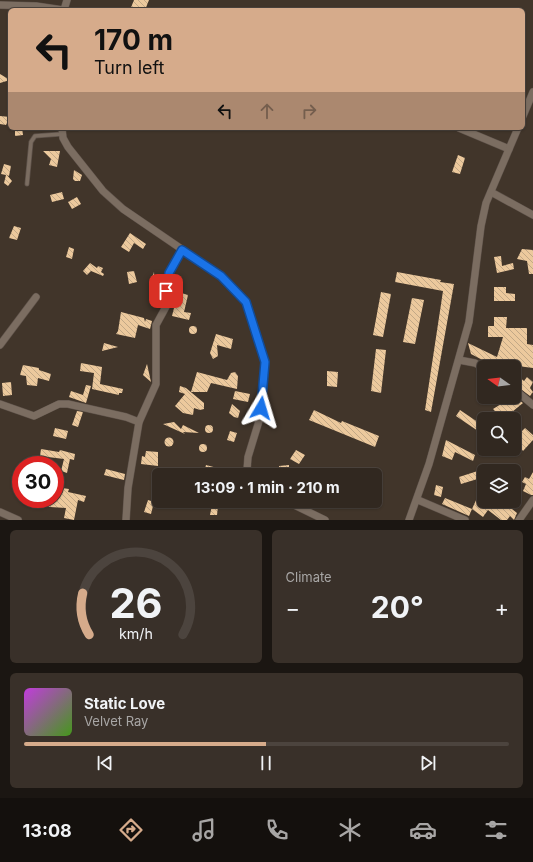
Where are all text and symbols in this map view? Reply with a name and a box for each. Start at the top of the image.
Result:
text: 170 m [94,23,173,57]
icon: left [28,24,80,76]
text: Turn left [94,57,164,78]
icon: left [214,100,236,122]
icon: ahead [256,100,278,122]
icon: right [298,100,320,122]
pin [149,274,183,308]
icon: arrive [155,280,177,302]
north arrow [477,360,521,404]
map controls [477,360,521,508]
position arrow [240,387,282,429]
button: search [477,412,521,456]
speed limit sign: 30 [12,456,64,508]
button: layers [477,464,521,508]
text: 13:09 · 1 min · 210 m [194,478,340,497]
text: Climate [286,569,332,585]
text: 26 [109,577,162,627]
text: 20° [371,589,424,625]
text: − [286,595,300,621]
text: + [494,595,509,621]
text: km/h [119,624,153,641]
text: Static Love [84,694,165,713]
text: Velvet Ray [84,713,148,729]
icon: previous [94,752,116,774]
icon: pause [255,752,277,774]
icon: next [417,752,439,774]
icon: directions [117,816,145,844]
icon: music [190,816,218,844]
icon: phone [263,816,291,844]
icon: climate [336,816,364,844]
icon: car [409,816,437,844]
icon: filters [482,816,510,844]
text: 13:08 [23,820,72,841]

